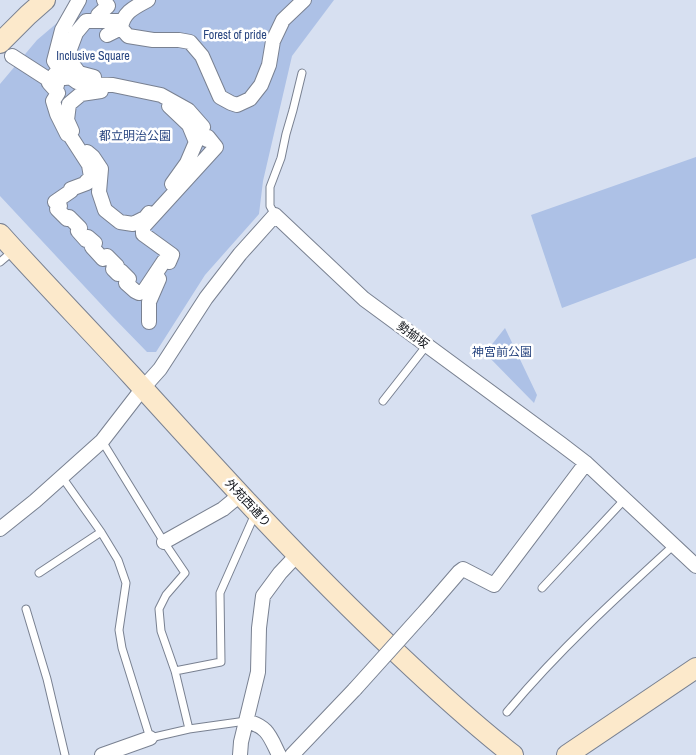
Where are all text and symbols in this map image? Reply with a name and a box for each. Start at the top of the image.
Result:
park label: Forest of pride [203,27,267,43]
park label: Inclusive Square [56,48,130,64]
park label: 都立明治公園 [99,128,171,144]
street label: 勢揃坂 [394,318,432,352]
park label: 神宮前公園 [472,344,532,360]
street label: 外苑西通り [222,476,274,530]

